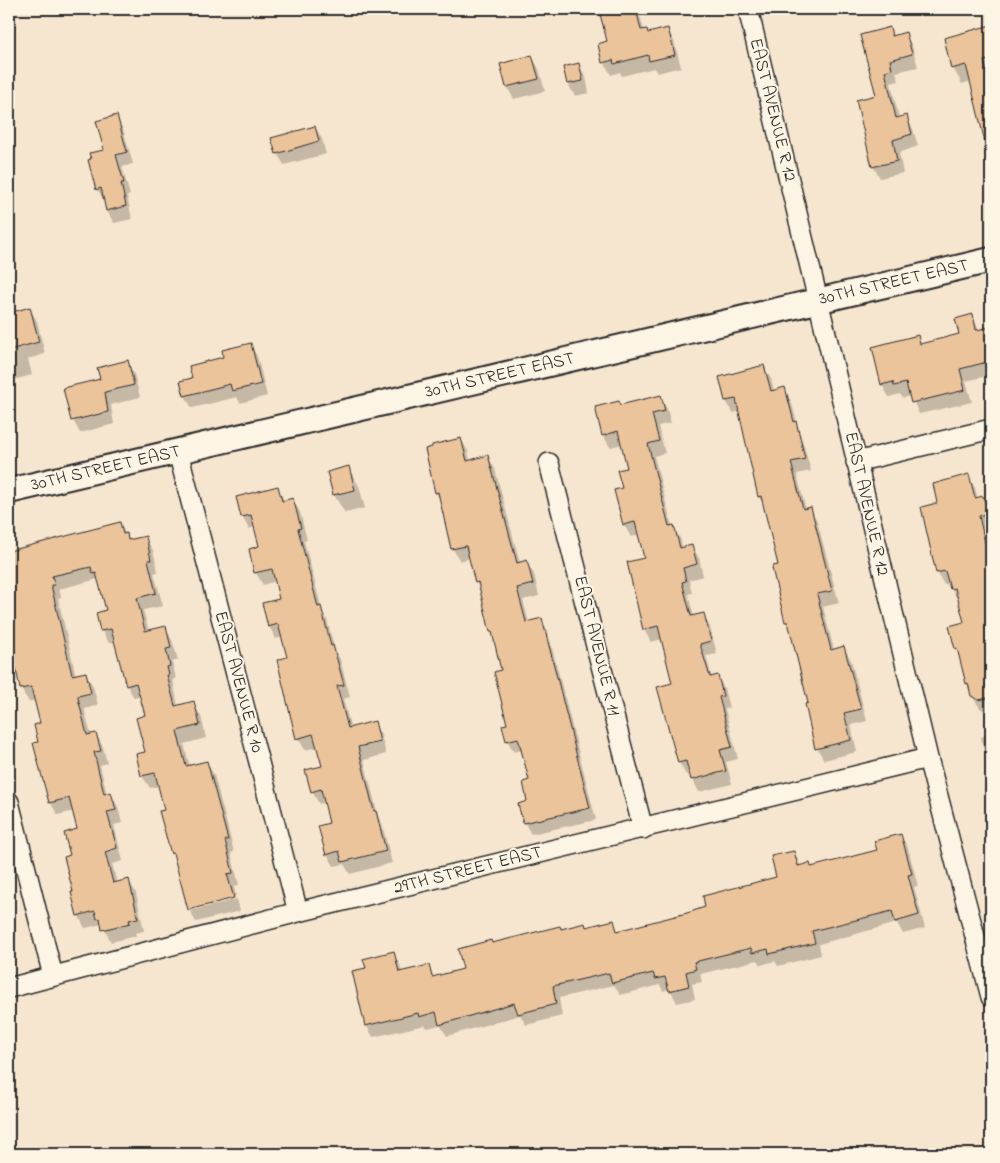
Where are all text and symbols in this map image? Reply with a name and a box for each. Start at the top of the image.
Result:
street label: EAST AVENUE R 12 [742,36,802,184]
street label: 30TH STREET EAST [817,253,971,313]
street label: 30TH STREET EAST [423,346,577,406]
street label: EAST AVENUE R 12 [837,430,895,579]
street label: 30TH STREET EAST [29,439,183,499]
street label: EAST AVENUE R 11 [566,573,626,719]
street label: EAST AVENUE R 10 [207,608,269,756]
street label: 29TH STREET EAST [391,840,545,902]

